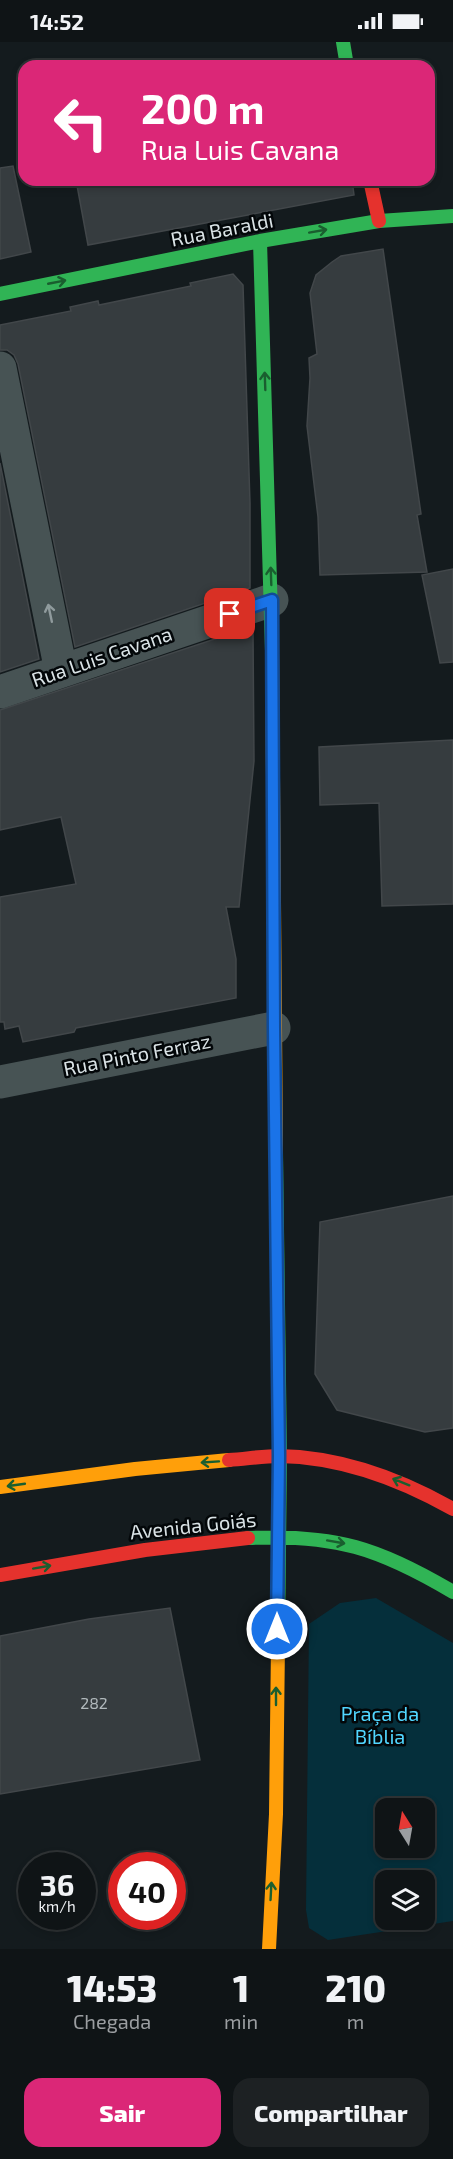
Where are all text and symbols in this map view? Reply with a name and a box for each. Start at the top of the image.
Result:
text: 14:52 [30,8,84,34]
text: 200 m [141,82,264,132]
icon: left [42,84,120,162]
text: Rua Luis Cavana [141,133,339,165]
street label: Rua Baraldi [168,207,275,251]
one-way arrow [307,225,327,236]
one-way arrow [48,276,67,288]
one-way arrow [259,371,271,391]
one-way arrow [266,566,277,586]
pin [204,588,255,639]
icon: arrive [213,597,246,630]
one-way arrow [44,604,55,624]
street label: Rua Luis Cavana [28,621,175,691]
street label: Rua Pinto Ferraz [61,1028,212,1080]
one-way arrow [200,1456,220,1467]
one-way arrow [393,1476,411,1487]
one-way arrow [7,1480,27,1491]
street label: Avenida Goiás [129,1506,257,1544]
one-way arrow [326,1537,345,1548]
one-way arrow [31,1561,51,1572]
position arrow [245,1597,309,1661]
one-way arrow [271,1686,282,1706]
house number: 282 [80,1693,108,1712]
park label: Praça da Bíblia [341,1701,419,1748]
north arrow [375,1798,435,1858]
map controls [375,1798,435,1930]
speed limit sign: 40 [108,1852,186,1930]
text: 36 [40,1866,74,1902]
button: layers [375,1870,435,1930]
one-way arrow [266,1881,277,1901]
text: km/h [38,1897,76,1915]
text: 14:53 [67,1966,157,2009]
text: 1 [233,1966,249,2009]
text: 210 [325,1966,386,2009]
text: Chegada [73,2009,151,2033]
text: min [224,2009,258,2033]
text: m [347,2009,364,2033]
button: Sair [24,2078,221,2147]
button: Compartilhar [233,2078,429,2147]

